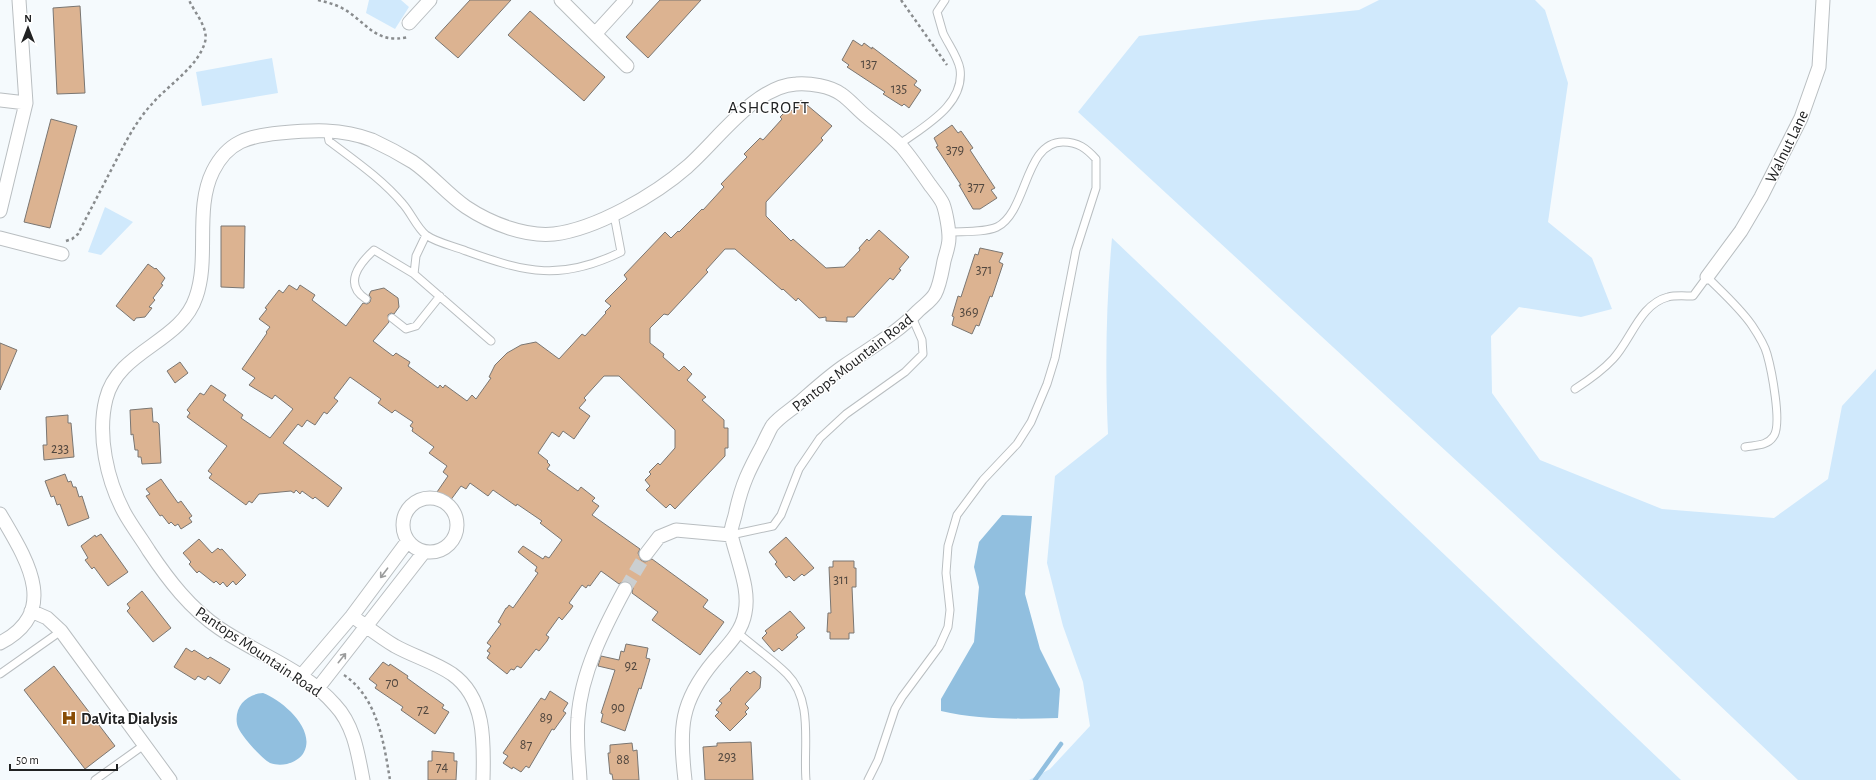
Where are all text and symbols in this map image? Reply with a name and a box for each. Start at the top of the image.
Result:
north arrow [8,8,48,48]
text: N [24,13,32,24]
house number: 137 [861,57,877,71]
house number: 135 [891,82,907,96]
district label: ASHCROFT [728,99,810,116]
street label: Walnut Lane [1763,108,1811,185]
house number: 379 [946,143,964,157]
house number: 377 [967,180,985,194]
house number: 371 [976,263,992,277]
house number: 369 [960,305,978,319]
street label: Pantops Mountain Road [789,311,916,415]
house number: 233 [51,442,69,456]
one-way arrow [380,567,388,578]
house number: 311 [833,573,849,587]
street label: Pantops Mountain Road [192,604,324,700]
one-way arrow [338,652,347,663]
house number: 92 [625,659,637,673]
house number: 70 [385,676,399,690]
house number: 90 [611,701,625,715]
house number: 72 [417,703,429,717]
hospital icon: DaVita Dialysis [60,709,78,727]
place label: DaVita Dialysis [81,711,178,728]
house number: 89 [539,711,553,725]
house number: 87 [520,738,532,752]
scale bar [10,746,117,772]
house number: 293 [718,750,737,764]
house number: 88 [616,753,630,767]
text: 50 m [16,754,39,766]
house number: 74 [436,760,449,774]

